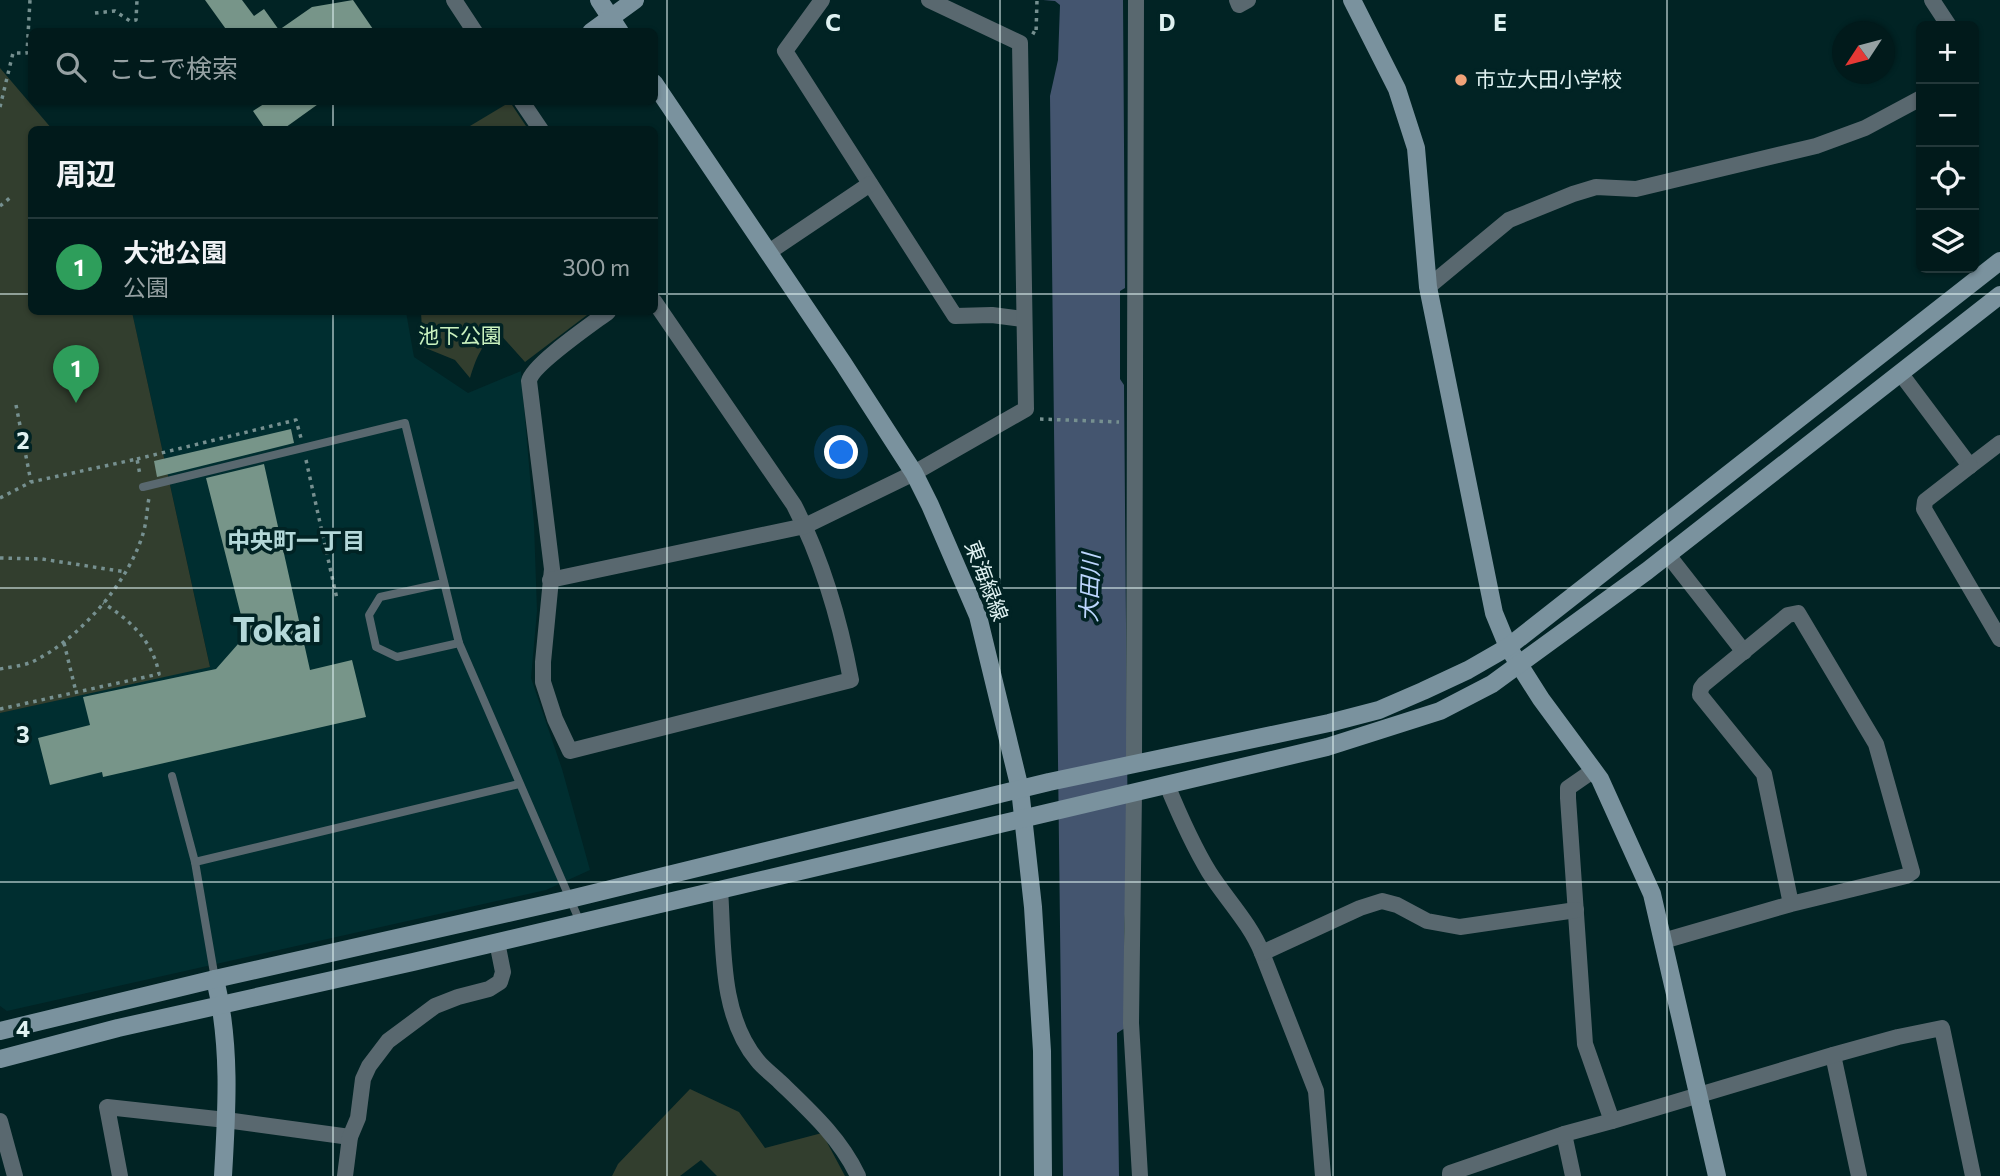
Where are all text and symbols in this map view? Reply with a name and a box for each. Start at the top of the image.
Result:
text: C [825,8,841,36]
text: D [1159,8,1176,36]
text: E [1493,8,1507,36]
north arrow [1832,21,1895,84]
map controls [1916,21,1979,273]
button: + [1916,21,1979,84]
search box [28,28,658,105]
icon: search [52,48,90,86]
text: ここで検索 [108,52,238,83]
place label: 市立大田小学校 [1475,66,1622,91]
marker: 市立大田小学校 [1453,72,1469,88]
button: − [1916,84,1979,147]
button: locate [1916,147,1979,210]
text: 周辺 [56,154,116,191]
button: layers [1916,210,1979,273]
text: 大池公園 [123,236,227,267]
text: 1 [74,253,84,281]
text: 300 m [562,253,630,281]
text: 公園 [123,273,169,301]
park label: 池下公園 [418,322,502,347]
pin: 1 [53,345,99,403]
text: 2 [16,426,30,454]
your location [824,435,858,469]
district label: 中央町一丁目 [227,526,365,554]
street label: 東海緑線 [961,537,1014,624]
water label: 大田川 [1074,550,1104,623]
district label: Tokai [232,606,322,649]
text: 3 [16,720,30,748]
text: 4 [16,1014,30,1042]

